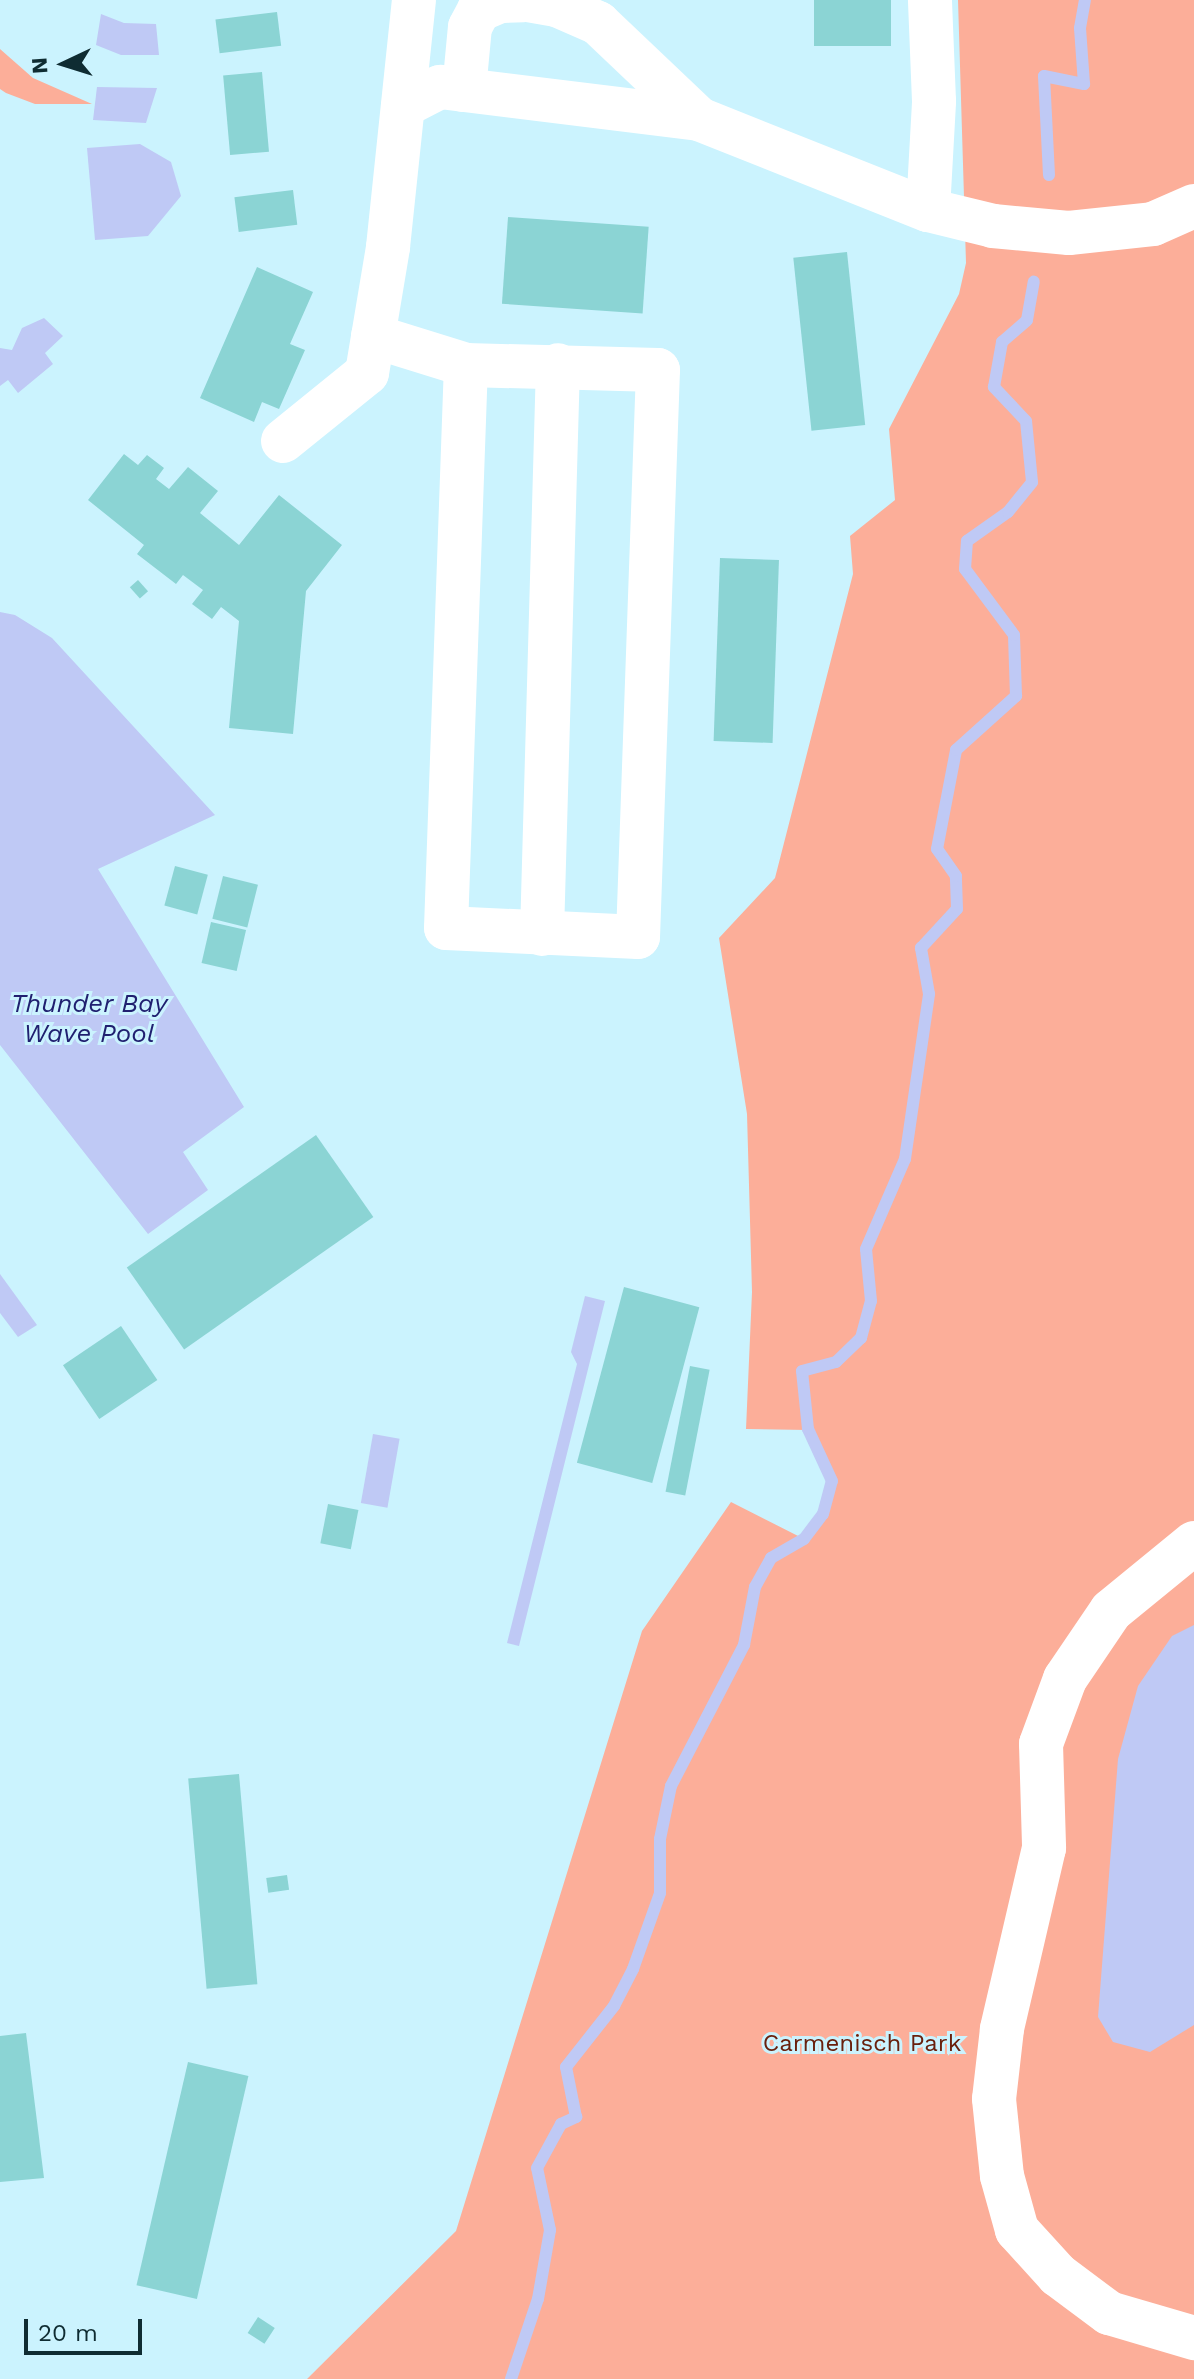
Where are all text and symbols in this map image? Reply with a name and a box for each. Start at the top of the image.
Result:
north arrow [24,24,104,104]
text: N [27,57,53,75]
water label: Thunder Bay Wave Pool [10,988,168,1050]
park label: Carmenisch Park [763,2030,961,2058]
scale bar [28,2303,146,2353]
text: 20 m [38,2319,98,2347]

